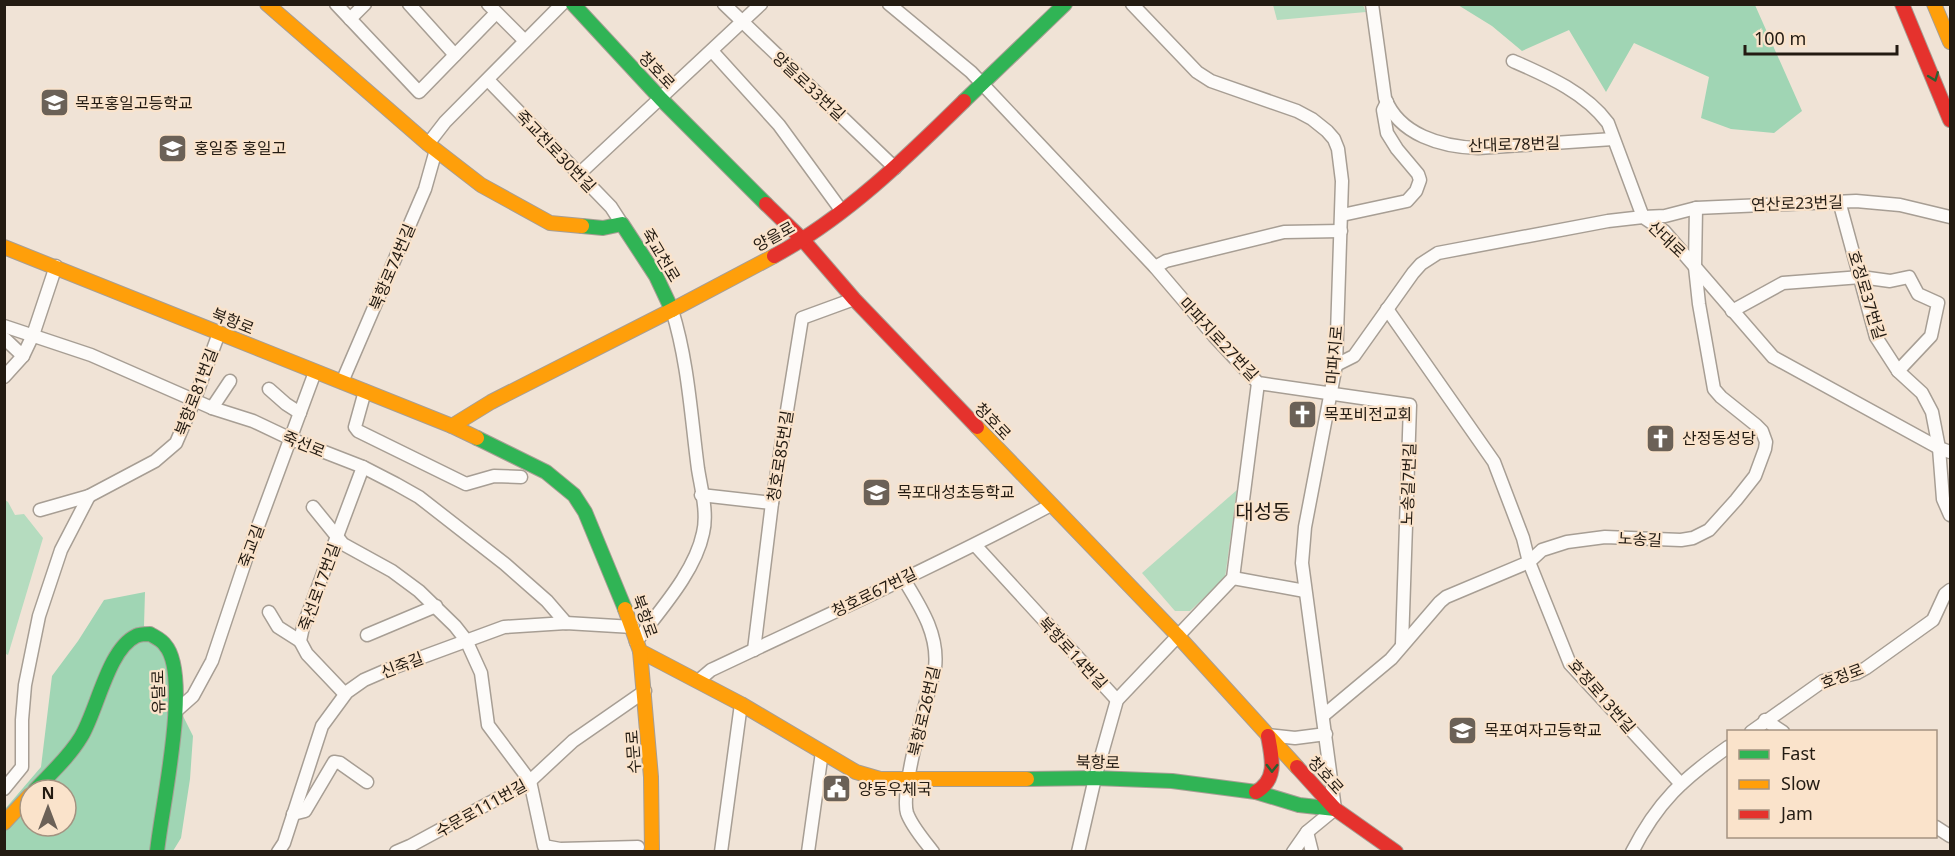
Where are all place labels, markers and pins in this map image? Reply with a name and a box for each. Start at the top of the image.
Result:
school or university icon: 목포홍일고등학교 [38,87,70,119]
place label: 목포홍일고등학교 [75,92,193,114]
school or university icon: 홍일중 홍일고 [157,132,189,164]
place label: 홍일중 홍일고 [194,137,286,159]
church icon: 목포비전교회 [1287,398,1319,430]
place label: 목포비전교회 [1324,403,1412,425]
church icon: 산정동성당 [1645,422,1677,454]
place label: 산정동성당 [1682,427,1756,449]
school or university icon: 목포대성초등학교 [860,476,892,508]
place label: 목포대성초등학교 [897,481,1015,503]
school or university icon: 목포여자고등학교 [1447,714,1479,746]
place label: 목포여자고등학교 [1484,719,1602,741]
public building icon: 양동우체국 [821,773,853,805]
place label: 양동우체국 [858,778,932,800]

